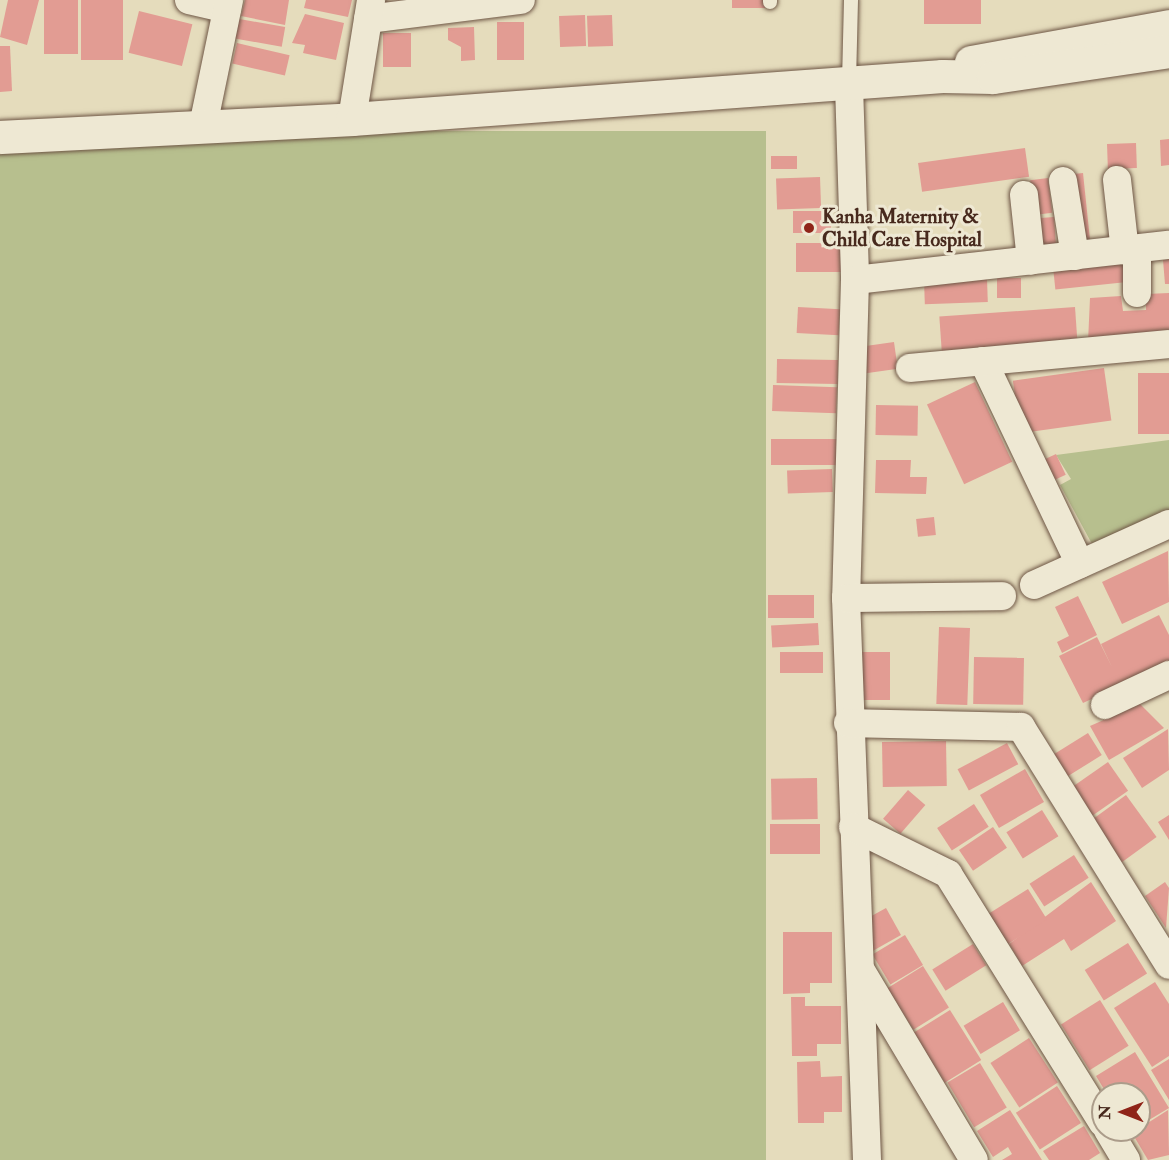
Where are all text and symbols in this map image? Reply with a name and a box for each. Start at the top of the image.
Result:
place label: Kanha Maternity & Child Care Hospital [822,204,982,251]
marker: Kanha Maternity & Child Care Hospital [800,219,818,237]
north arrow [1091,1082,1151,1142]
text: N [1095,1105,1115,1119]

